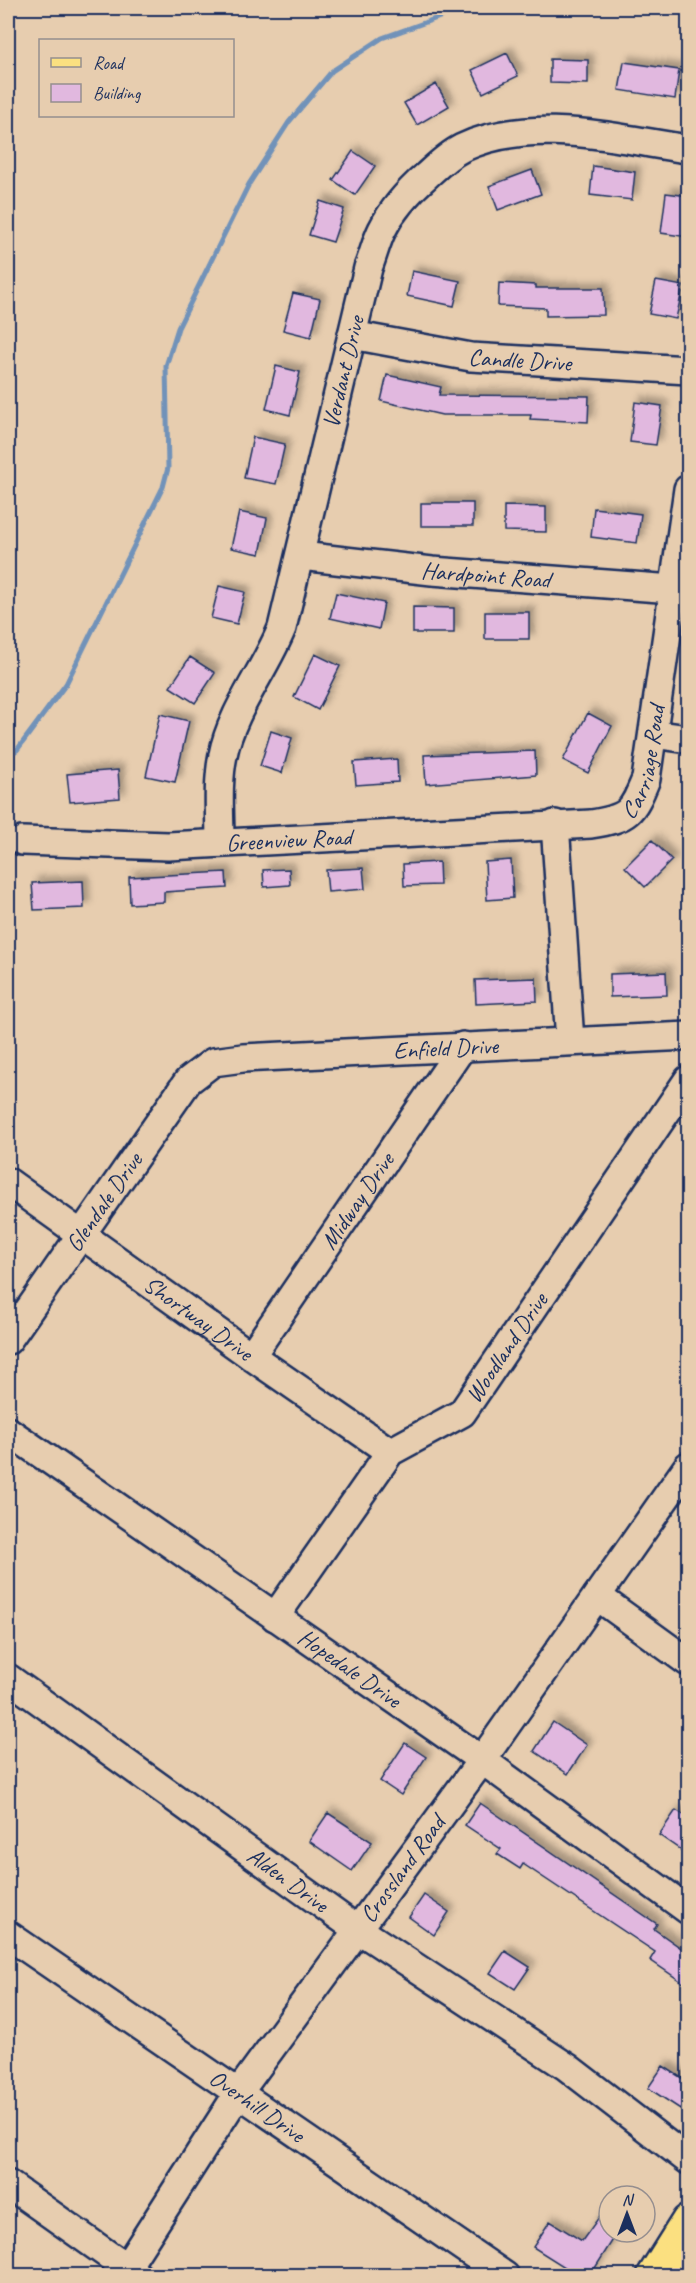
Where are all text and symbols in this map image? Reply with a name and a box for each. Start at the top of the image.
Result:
legend [39,39,234,117]
text: Road [93,52,126,74]
text: Building [93,82,142,104]
street label: Verdant Drive [315,311,372,431]
street label: Candle Drive [468,342,574,378]
street label: Hardpoint Road [420,555,555,595]
street label: Carriage Road [614,700,672,825]
street label: Greenview Road [225,821,356,858]
street label: Enfield Drive [393,1030,501,1066]
street label: Glendale Drive [59,1145,150,1257]
street label: Midway Drive [314,1145,402,1255]
street label: Shortway Drive [138,1269,260,1369]
street label: Woodland Drive [458,1285,556,1408]
street label: Hopedale Drive [292,1622,409,1716]
street label: Crossland Road [353,1807,454,1929]
street label: Alden Drive [241,1840,336,1920]
street label: Overhill Drive [204,2063,312,2150]
north arrow [597,2184,657,2244]
text: N [622,2190,635,2210]

